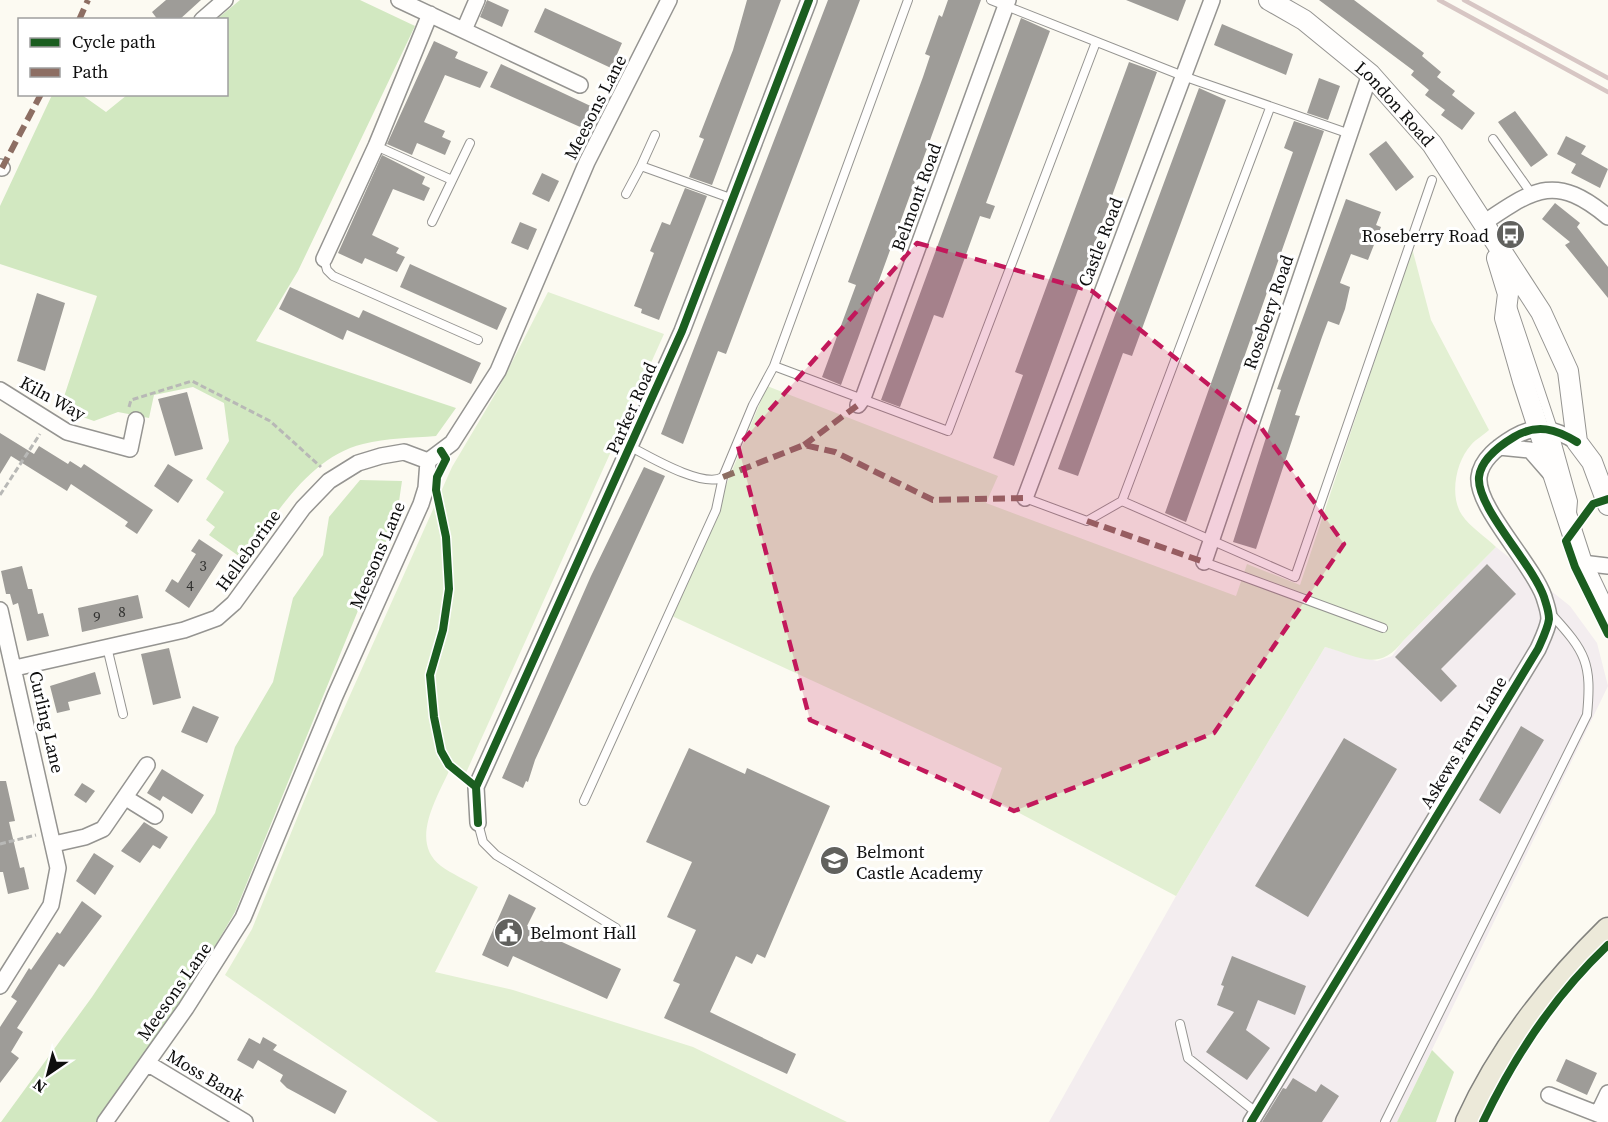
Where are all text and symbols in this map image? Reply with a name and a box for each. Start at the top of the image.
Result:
legend [18,18,228,96]
text: Cycle path [72,29,156,54]
street label: Meesons Lane [558,50,632,164]
street label: London Road [1350,55,1441,151]
text: Path [72,59,109,84]
street label: Belmont Road [885,139,947,255]
street label: Castle Road [1072,194,1128,290]
bus stop icon: Roseberry Road [1494,219,1526,251]
place label: Roseberry Road [1362,223,1489,248]
street label: Rosebery Road [1237,251,1299,373]
street label: Parker Road [600,358,662,458]
street label: Kiln Way [16,370,91,427]
street label: Meesons Lane [343,497,411,613]
street label: Helleborine [210,504,286,596]
house number: 3 [199,555,207,576]
house number: 4 [186,575,194,596]
house number: 8 [118,601,126,622]
house number: 9 [93,606,101,627]
street label: Curling Lane [23,668,71,776]
street label: Askews Farm Lane [1414,671,1512,813]
place label: Belmont Castle Academy [856,839,984,885]
school or university icon: Belmont Castle Academy [819,845,851,877]
public building icon: Belmont Hall [493,916,525,948]
place label: Belmont Hall [530,920,636,945]
street label: Meesons Lane [131,937,217,1045]
street label: Moss Bank [162,1043,250,1109]
north arrow [18,1044,78,1104]
text: N [28,1074,50,1099]

